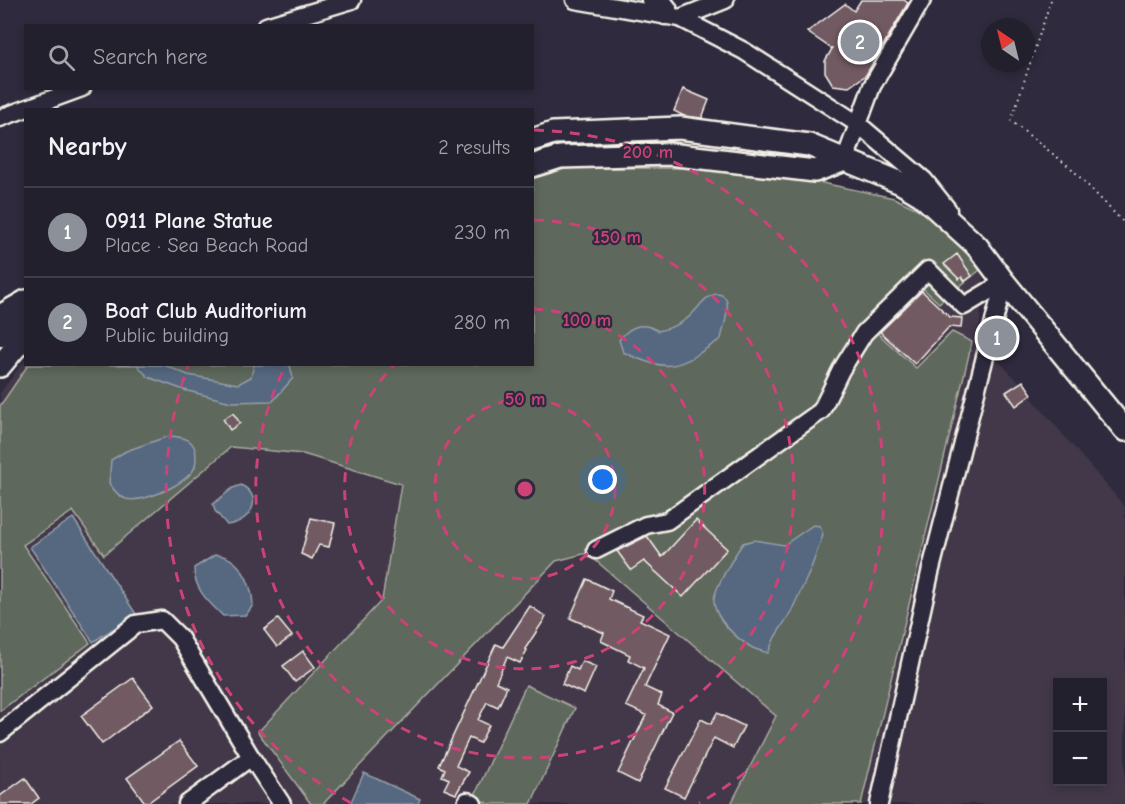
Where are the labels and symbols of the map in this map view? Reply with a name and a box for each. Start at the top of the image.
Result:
north arrow [981,18,1035,72]
pin: 2 [840,20,880,64]
text: 200 m [623,142,673,163]
text: 150 m [593,227,641,248]
text: 100 m [563,310,611,331]
pin: 1 [978,316,1016,360]
text: 50 m [505,389,545,410]
your location [588,465,617,494]
centre of rings [515,479,535,499]

